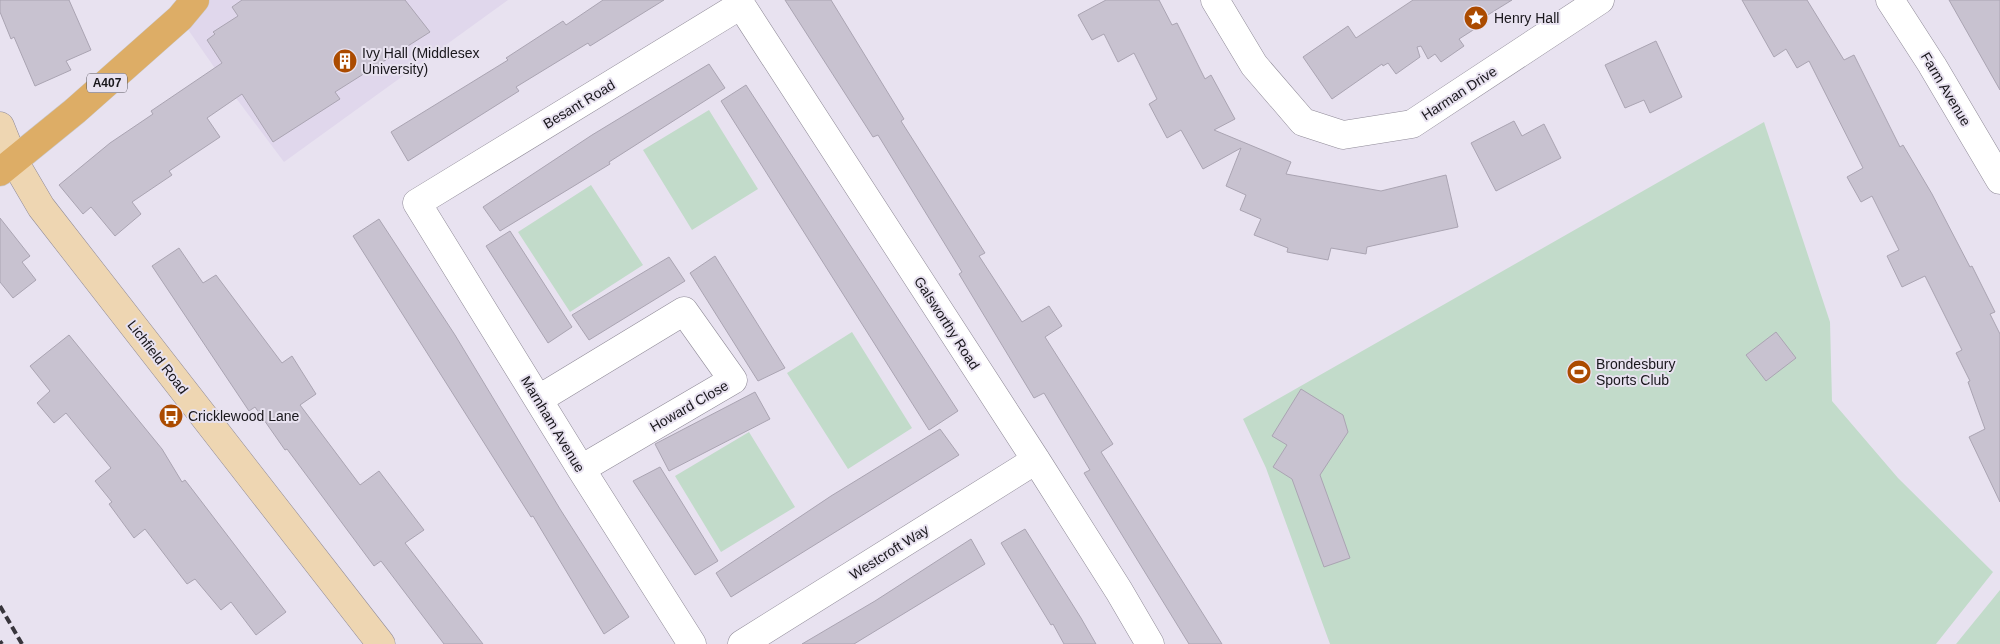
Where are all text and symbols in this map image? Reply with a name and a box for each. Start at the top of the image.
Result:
place icon: Henry Hall [1463,5,1489,31]
place label: Henry Hall [1494,10,1559,26]
place label: Ivy Hall (Middlesex University) [362,45,479,77]
building icon: Ivy Hall (Middlesex University) [332,48,358,74]
street label: Farm Avenue [1918,49,1974,129]
street label: Harman Drive [1418,63,1500,123]
road number: A407 [87,74,127,92]
street label: Besant Road [540,76,618,132]
street label: Galsworthy Road [911,274,983,372]
street label: Lichfield Road [124,317,192,397]
place label: Brondesbury Sports Club [1596,356,1675,388]
sports icon: Brondesbury Sports Club [1566,359,1592,385]
street label: Marnham Avenue [518,373,588,475]
street label: Howard Close [647,377,731,435]
bus stop icon: Cricklewood Lane [158,403,184,429]
place label: Cricklewood Lane [188,408,299,424]
street label: Westcroft Way [846,521,932,583]

